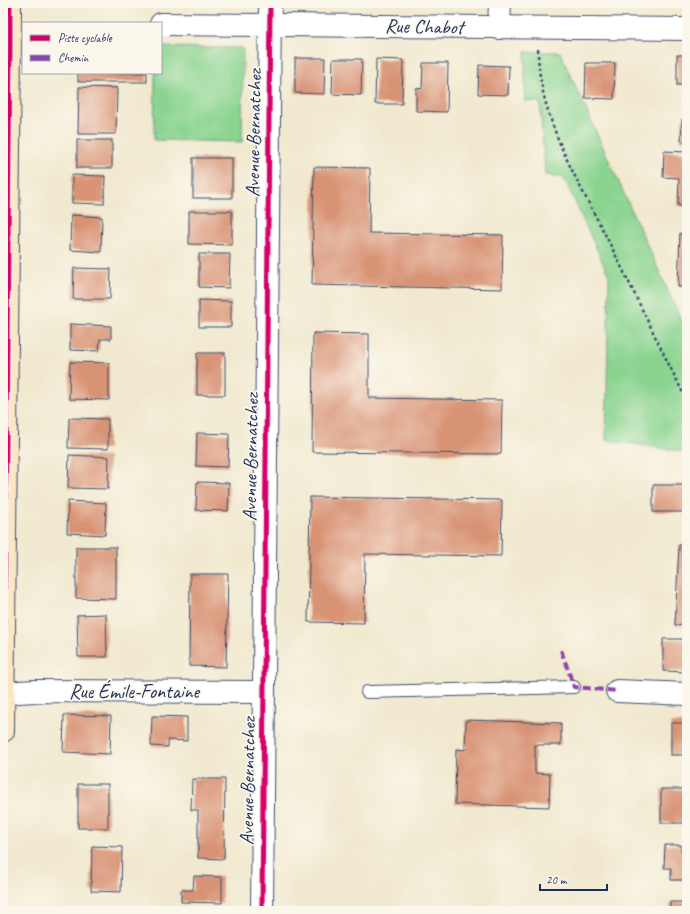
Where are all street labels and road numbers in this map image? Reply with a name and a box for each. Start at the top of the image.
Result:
street label: Rue Chabot [385,13,467,40]
street label: Avenue Bernatchez [240,67,267,197]
street label: Avenue Bernatchez [237,391,264,521]
street label: Rue Émile-Fontaine [69,679,200,704]
street label: Avenue Bernatchez [234,715,261,845]

